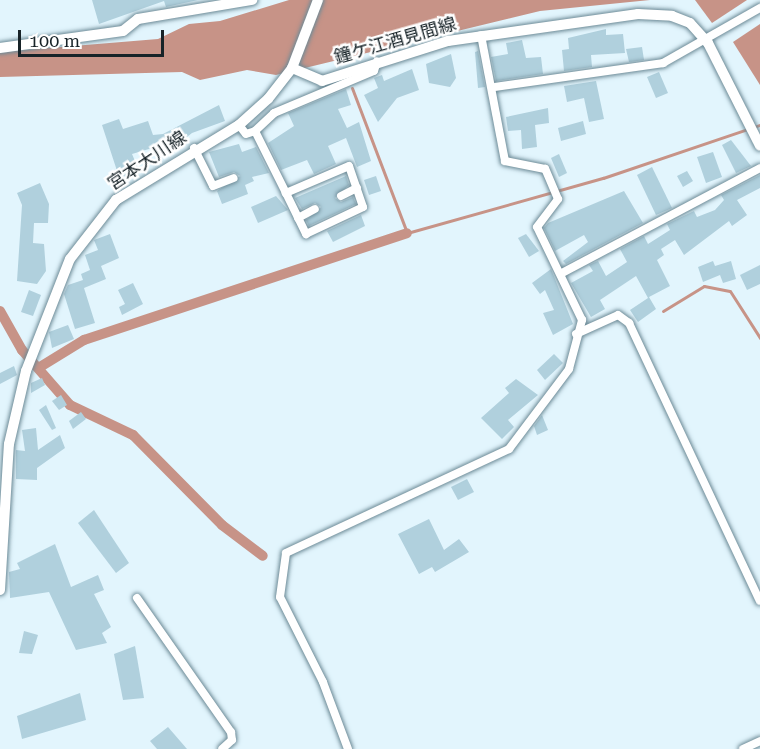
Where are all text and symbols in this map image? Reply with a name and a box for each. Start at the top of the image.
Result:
street label: 鐘ケ江酒見間線 [331,13,459,69]
scale bar [21,18,166,56]
text: 100 m [29,30,80,51]
street label: 宮本大川線 [104,127,190,195]

